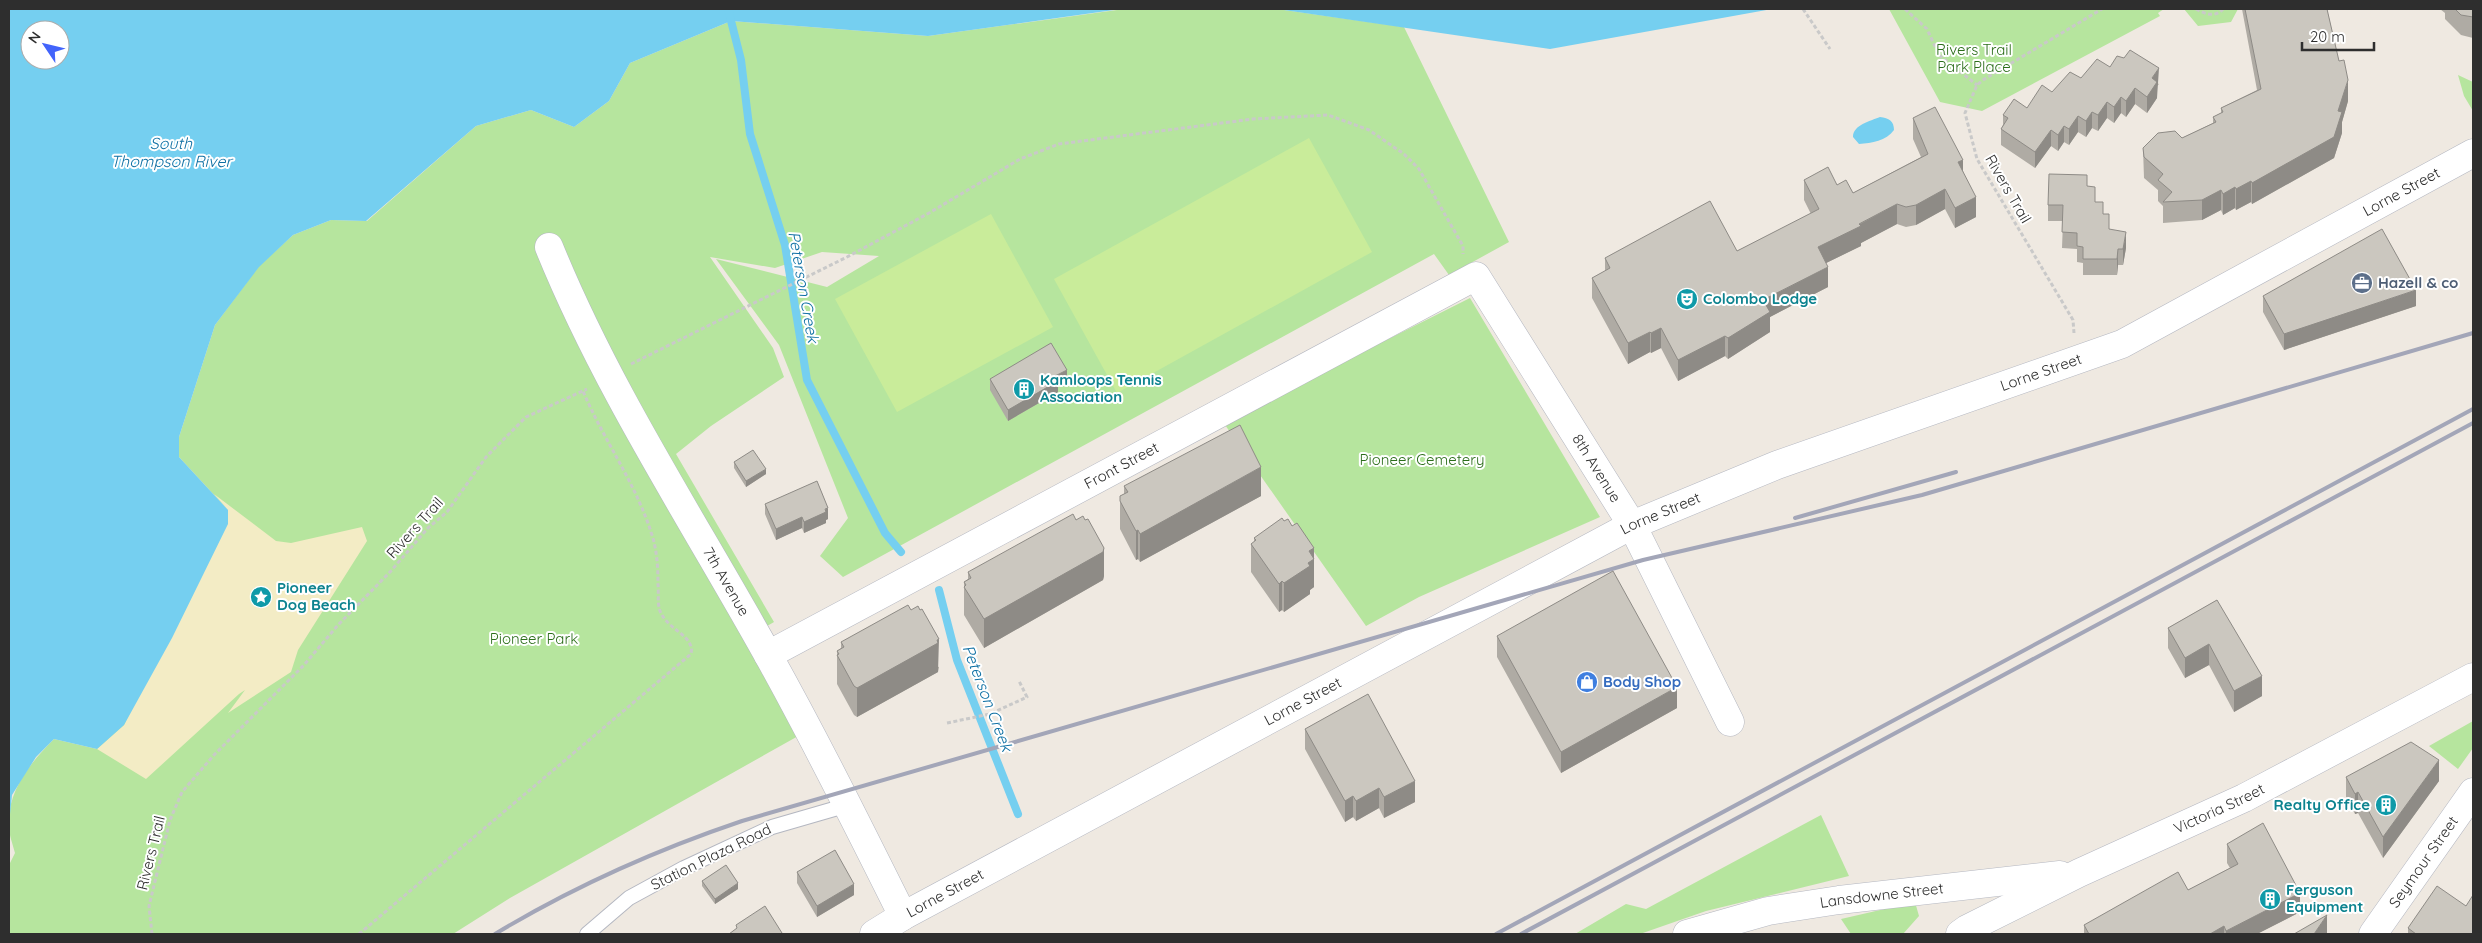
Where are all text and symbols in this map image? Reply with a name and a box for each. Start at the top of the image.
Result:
north arrow [20,20,70,70]
scale bar [2302,20,2374,52]
text: 20 m [2310,27,2345,46]
text: N [24,28,45,47]
park label: Rivers Trail Park Place [1936,40,2012,76]
water label: South Thompson River [110,133,233,171]
street label: Rivers Trail [1981,151,2036,226]
street label: Lorne Street [2359,163,2443,220]
water label: Peterson Creek [784,230,824,346]
office icon: Hazell & co [2350,271,2374,295]
place label: Hazell & co [2378,273,2458,292]
theatre icon: Colombo Lodge [1675,287,1699,311]
place label: Colombo Lodge [1703,289,1817,308]
street label: Lorne Street [1997,349,2084,395]
place label: Kamloops Tennis Association [1040,370,1162,406]
building icon: Kamloops Tennis Association [1012,377,1036,401]
street label: 8th Avenue [1568,430,1625,506]
street label: Front Street [1081,438,1162,493]
park label: Pioneer Cemetery [1360,450,1484,469]
street label: Lorne Street [1617,488,1703,539]
street label: Rivers Trail [382,493,447,562]
street label: 7th Avenue [699,543,754,619]
place label: Pioneer Dog Beach [277,578,356,614]
place icon: Pioneer Dog Beach [249,585,273,609]
park label: Pioneer Park [490,629,578,648]
water label: Peterson Creek [958,642,1018,756]
shop icon: Body Shop [1575,670,1599,694]
place label: Body Shop [1603,672,1681,691]
street label: Lorne Street [1261,673,1345,730]
street label: Victoria Street [2170,779,2268,838]
building icon: Realty Office [2374,793,2398,817]
place label: Realty Office [2274,795,2370,814]
street label: Seymour Street [2385,812,2462,911]
street label: Rivers Trail [132,814,169,892]
street label: Station Plaza Road [647,819,774,894]
street label: Lorne Street [903,864,987,921]
street label: Lansdowne Street [1818,878,1945,912]
place label: Ferguson Equipment [2286,880,2363,916]
building icon: Ferguson Equipment [2258,887,2282,911]

